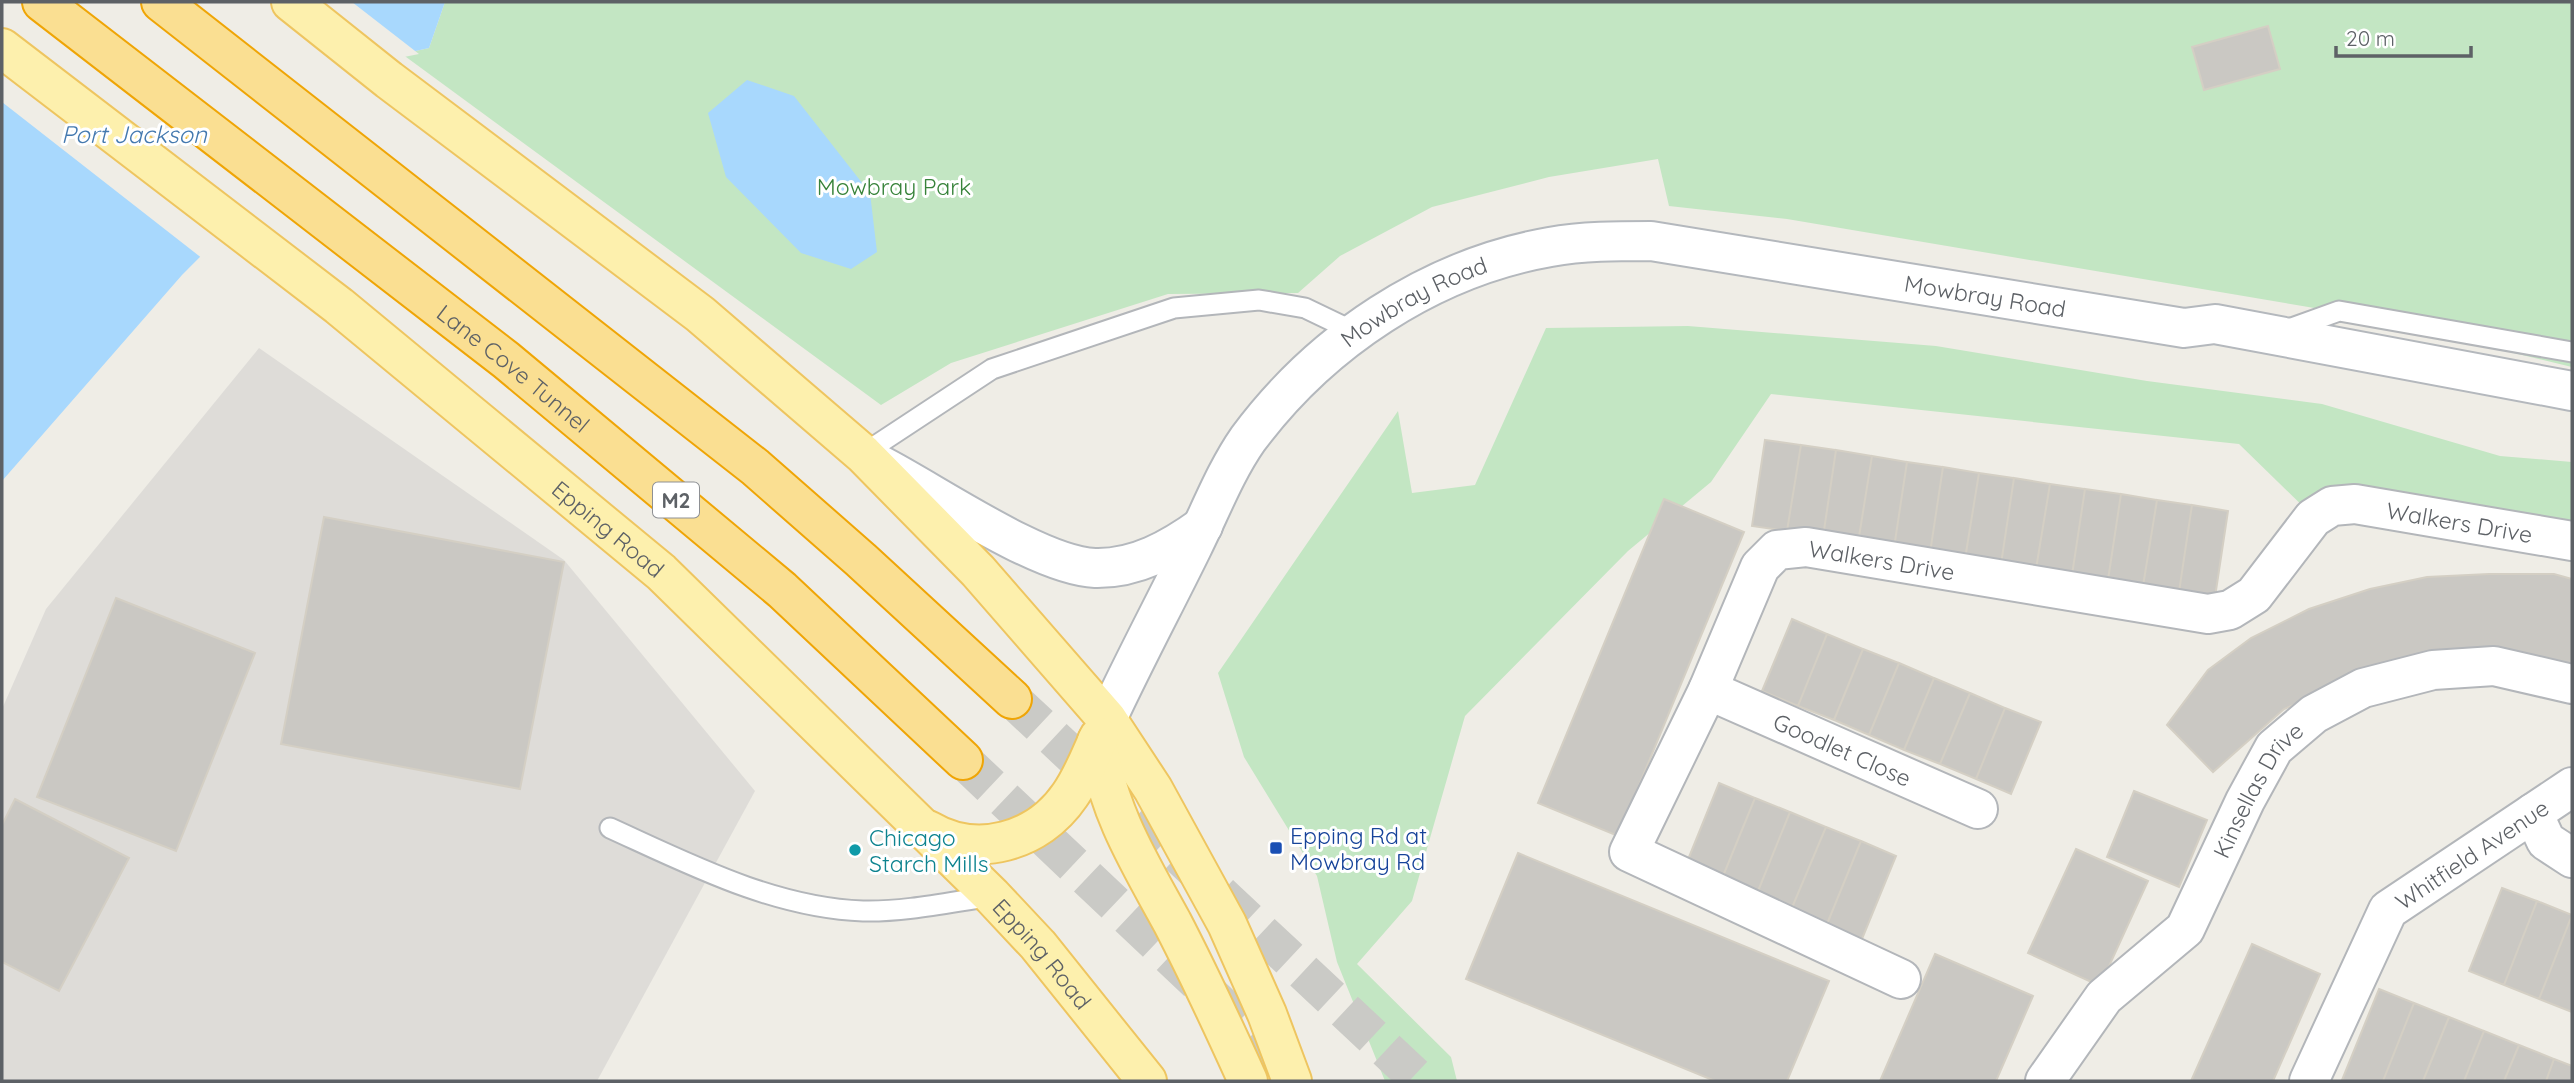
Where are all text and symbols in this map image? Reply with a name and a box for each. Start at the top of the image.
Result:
scale bar [2336,14,2471,58]
text: 20 m [2346,25,2395,51]
water label: Port Jackson [61,119,208,149]
park label: Mowbray Park [817,172,971,201]
street label: Mowbray Road [1334,250,1491,353]
street label: Mowbray Road [1902,268,2068,323]
street label: Lane Cove Tunnel [431,298,596,438]
street label: Epping Road [546,474,671,583]
road number: M2 [653,482,699,518]
street label: Walkers Drive [2384,495,2535,549]
street label: Walkers Drive [1807,533,1957,586]
street label: Goodlet Close [1769,706,1916,792]
street label: Kinsellas Drive [2206,716,2309,862]
street label: Whitfield Avenue [2390,792,2554,916]
place label: Epping Rd at Mowbray Rd [1290,821,1427,876]
place label: Chicago Starch Mills [869,823,989,878]
marker: Epping Rd at Mowbray Rd [1268,840,1284,856]
marker: Chicago Starch Mills [847,842,863,858]
street label: Epping Road [987,892,1098,1015]

